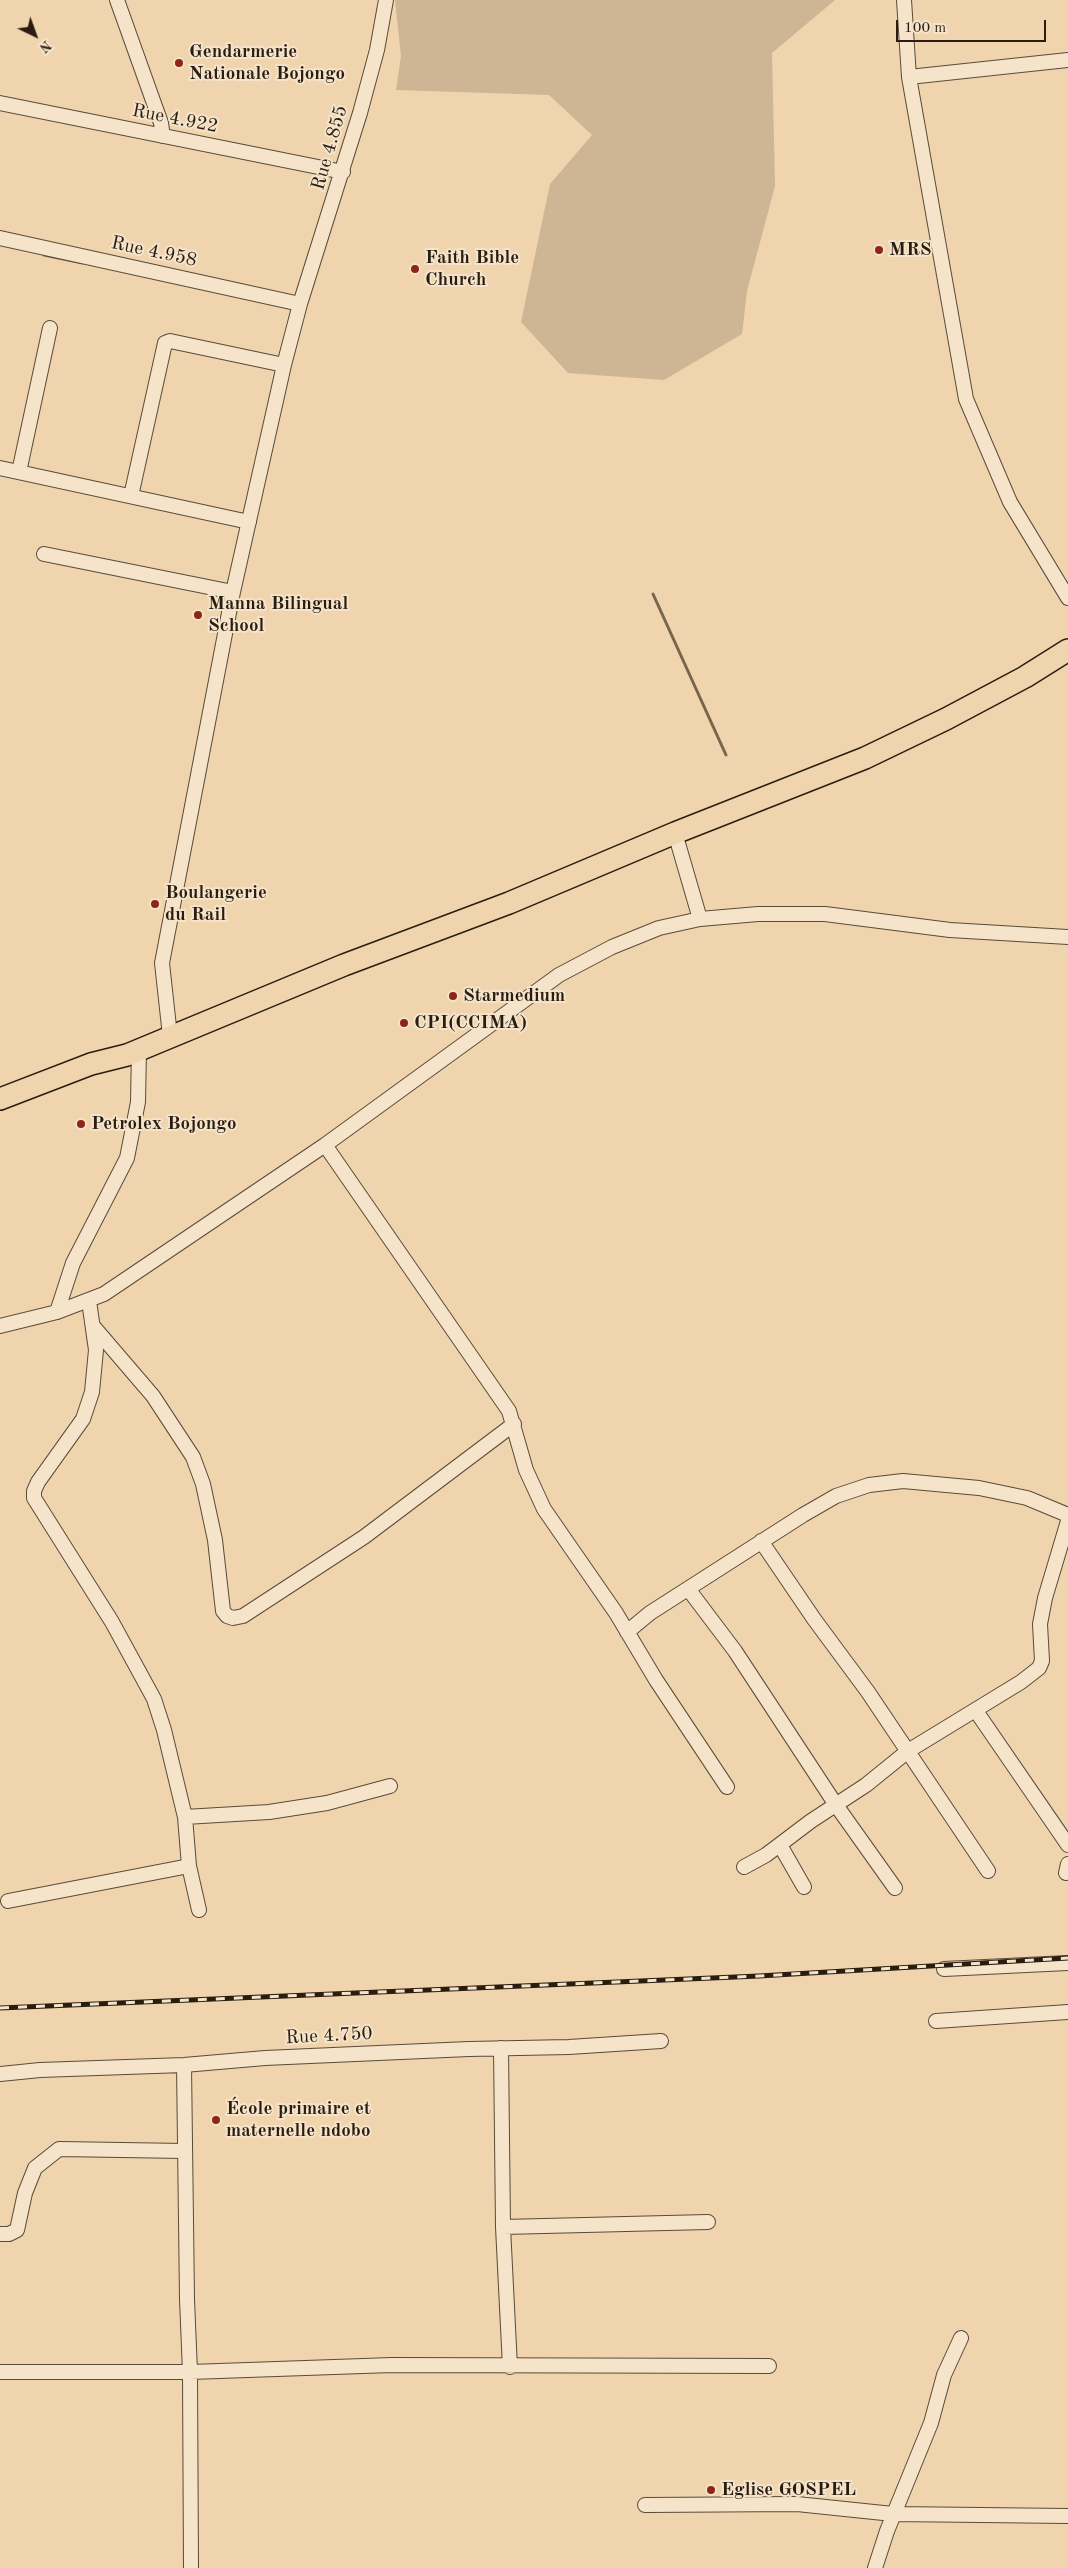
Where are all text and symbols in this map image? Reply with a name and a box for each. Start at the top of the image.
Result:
north arrow [10,10,60,60]
scale bar [898,10,1048,42]
text: 100 m [904,21,946,36]
text: N [36,37,54,55]
place label: Gendarmerie Nationale Bojongo [189,41,345,85]
marker: Gendarmerie Nationale Bojongo [173,57,185,69]
street label: Rue 4.922 [130,99,220,139]
street label: Rue 4.855 [307,103,353,193]
street label: Rue 4.958 [109,232,199,272]
place label: MRS [889,239,932,261]
marker: MRS [873,244,885,256]
place label: Faith Bible Church [425,247,519,291]
marker: Faith Bible Church [409,263,421,275]
place label: Manna Bilingual School [208,593,348,637]
marker: Manna Bilingual School [192,609,204,621]
place label: Boulangerie du Rail [165,882,267,926]
marker: Boulangerie du Rail [149,898,161,910]
place label: Starmedium [463,985,565,1007]
marker: Starmedium [447,990,459,1002]
place label: CPI(CCIMA) [414,1012,527,1034]
marker: CPI(CCIMA) [398,1017,410,1029]
place label: Petrolex Bojongo [91,1113,236,1135]
marker: Petrolex Bojongo [75,1118,87,1130]
street label: Rue 4.750 [285,2022,373,2050]
place label: École primaire et maternelle ndobo [226,2098,371,2142]
marker: École primaire et maternelle ndobo [210,2114,222,2126]
place label: Eglise GOSPEL [721,2479,856,2501]
marker: Eglise GOSPEL [705,2484,717,2496]

